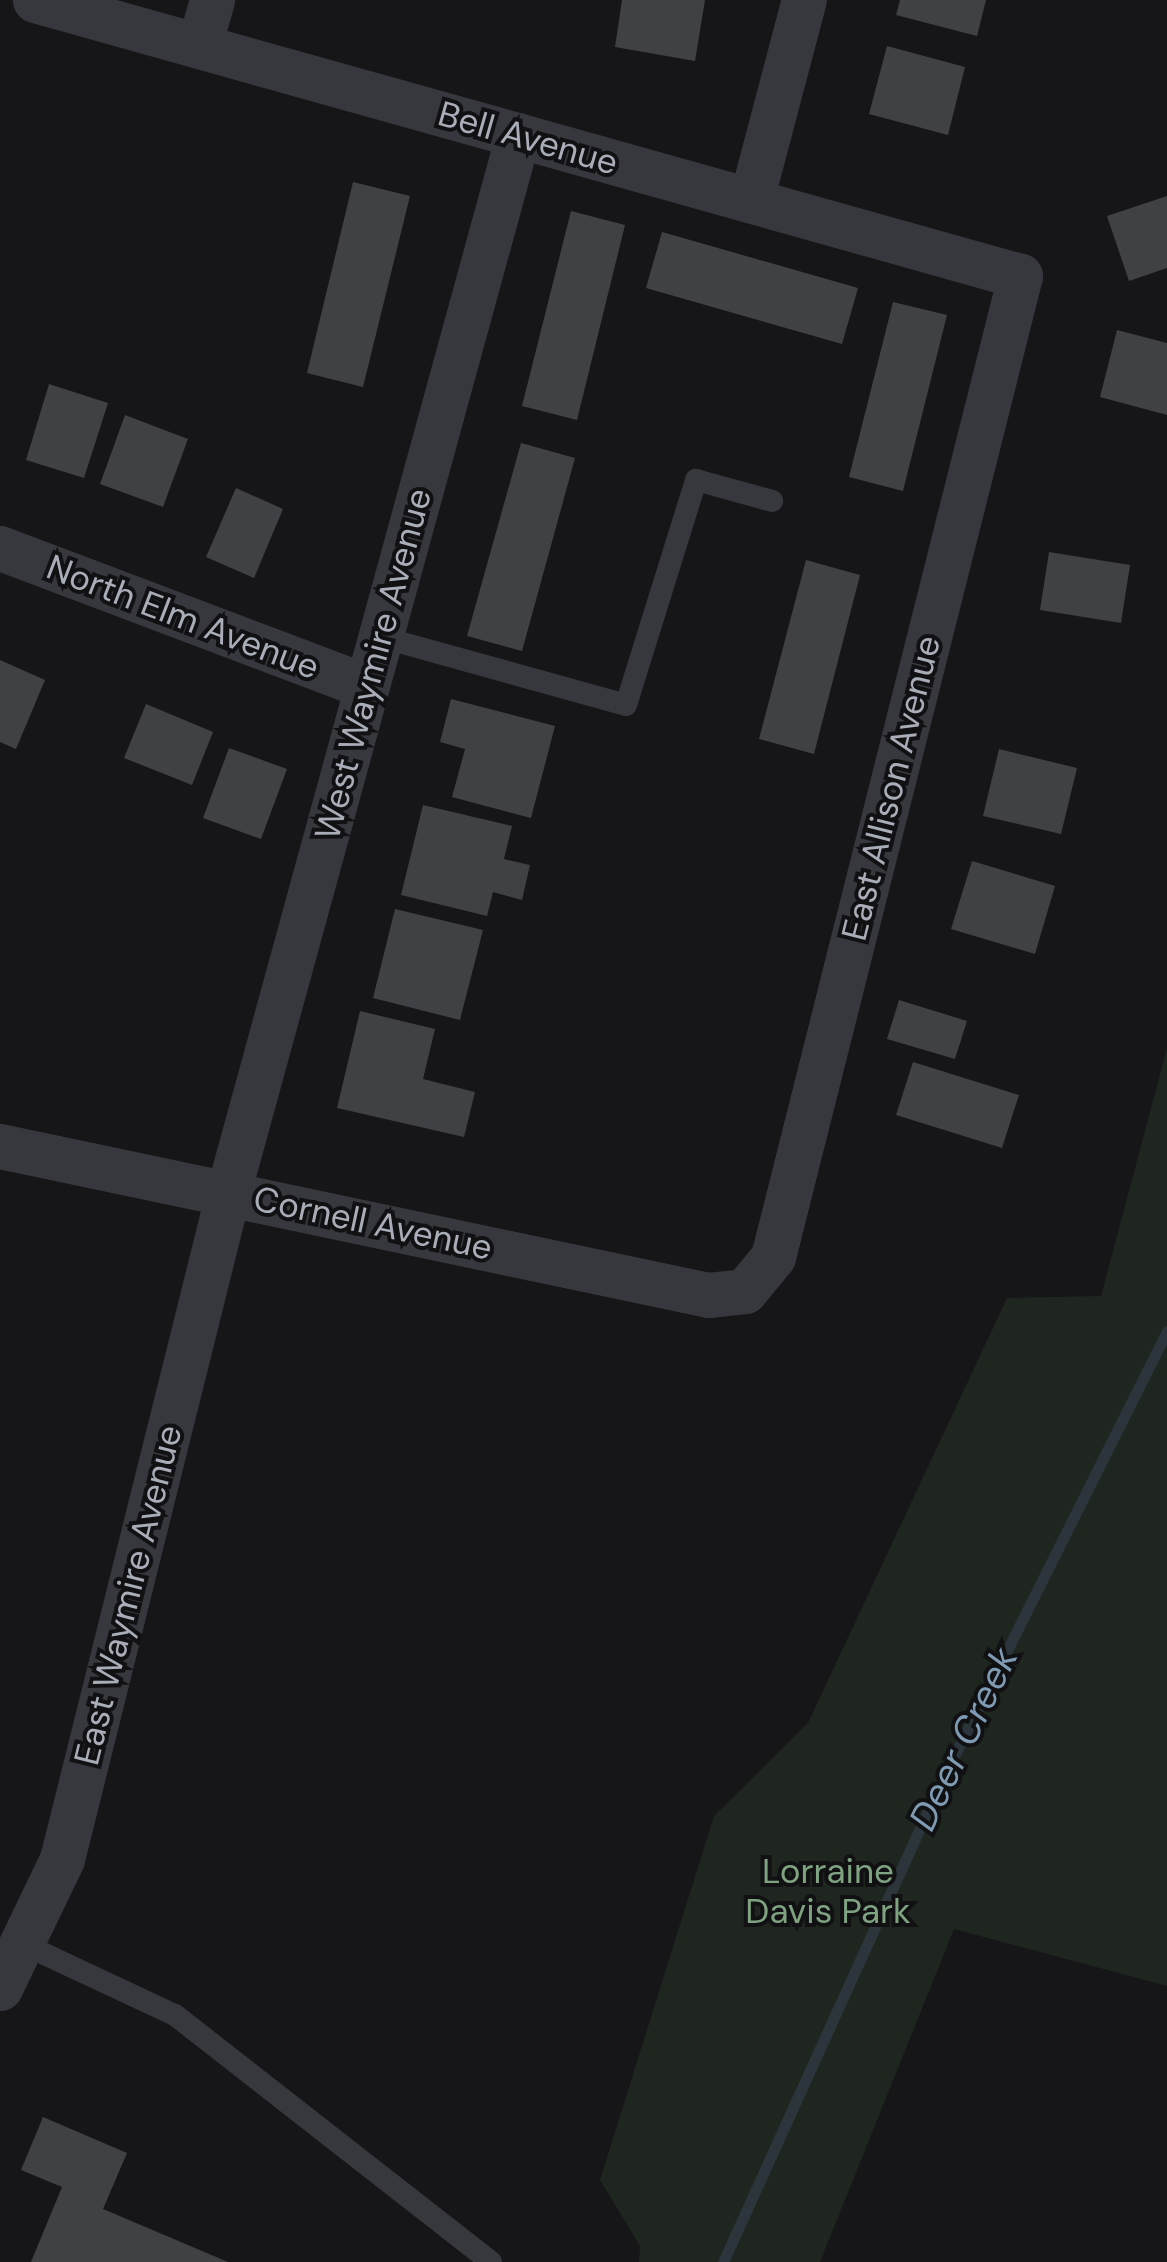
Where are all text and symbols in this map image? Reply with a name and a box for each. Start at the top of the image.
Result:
street label: Bell Avenue [433,92,623,184]
street label: West Waymire Avenue [306,484,440,844]
street label: North Elm Avenue [41,546,325,688]
street label: East Allison Avenue [833,631,949,945]
street label: Cornell Avenue [250,1177,496,1269]
street label: East Waymire Avenue [65,1421,191,1769]
water label: Deer Creek [900,1640,1028,1838]
park label: Lorraine Davis Park [745,1850,911,1932]

